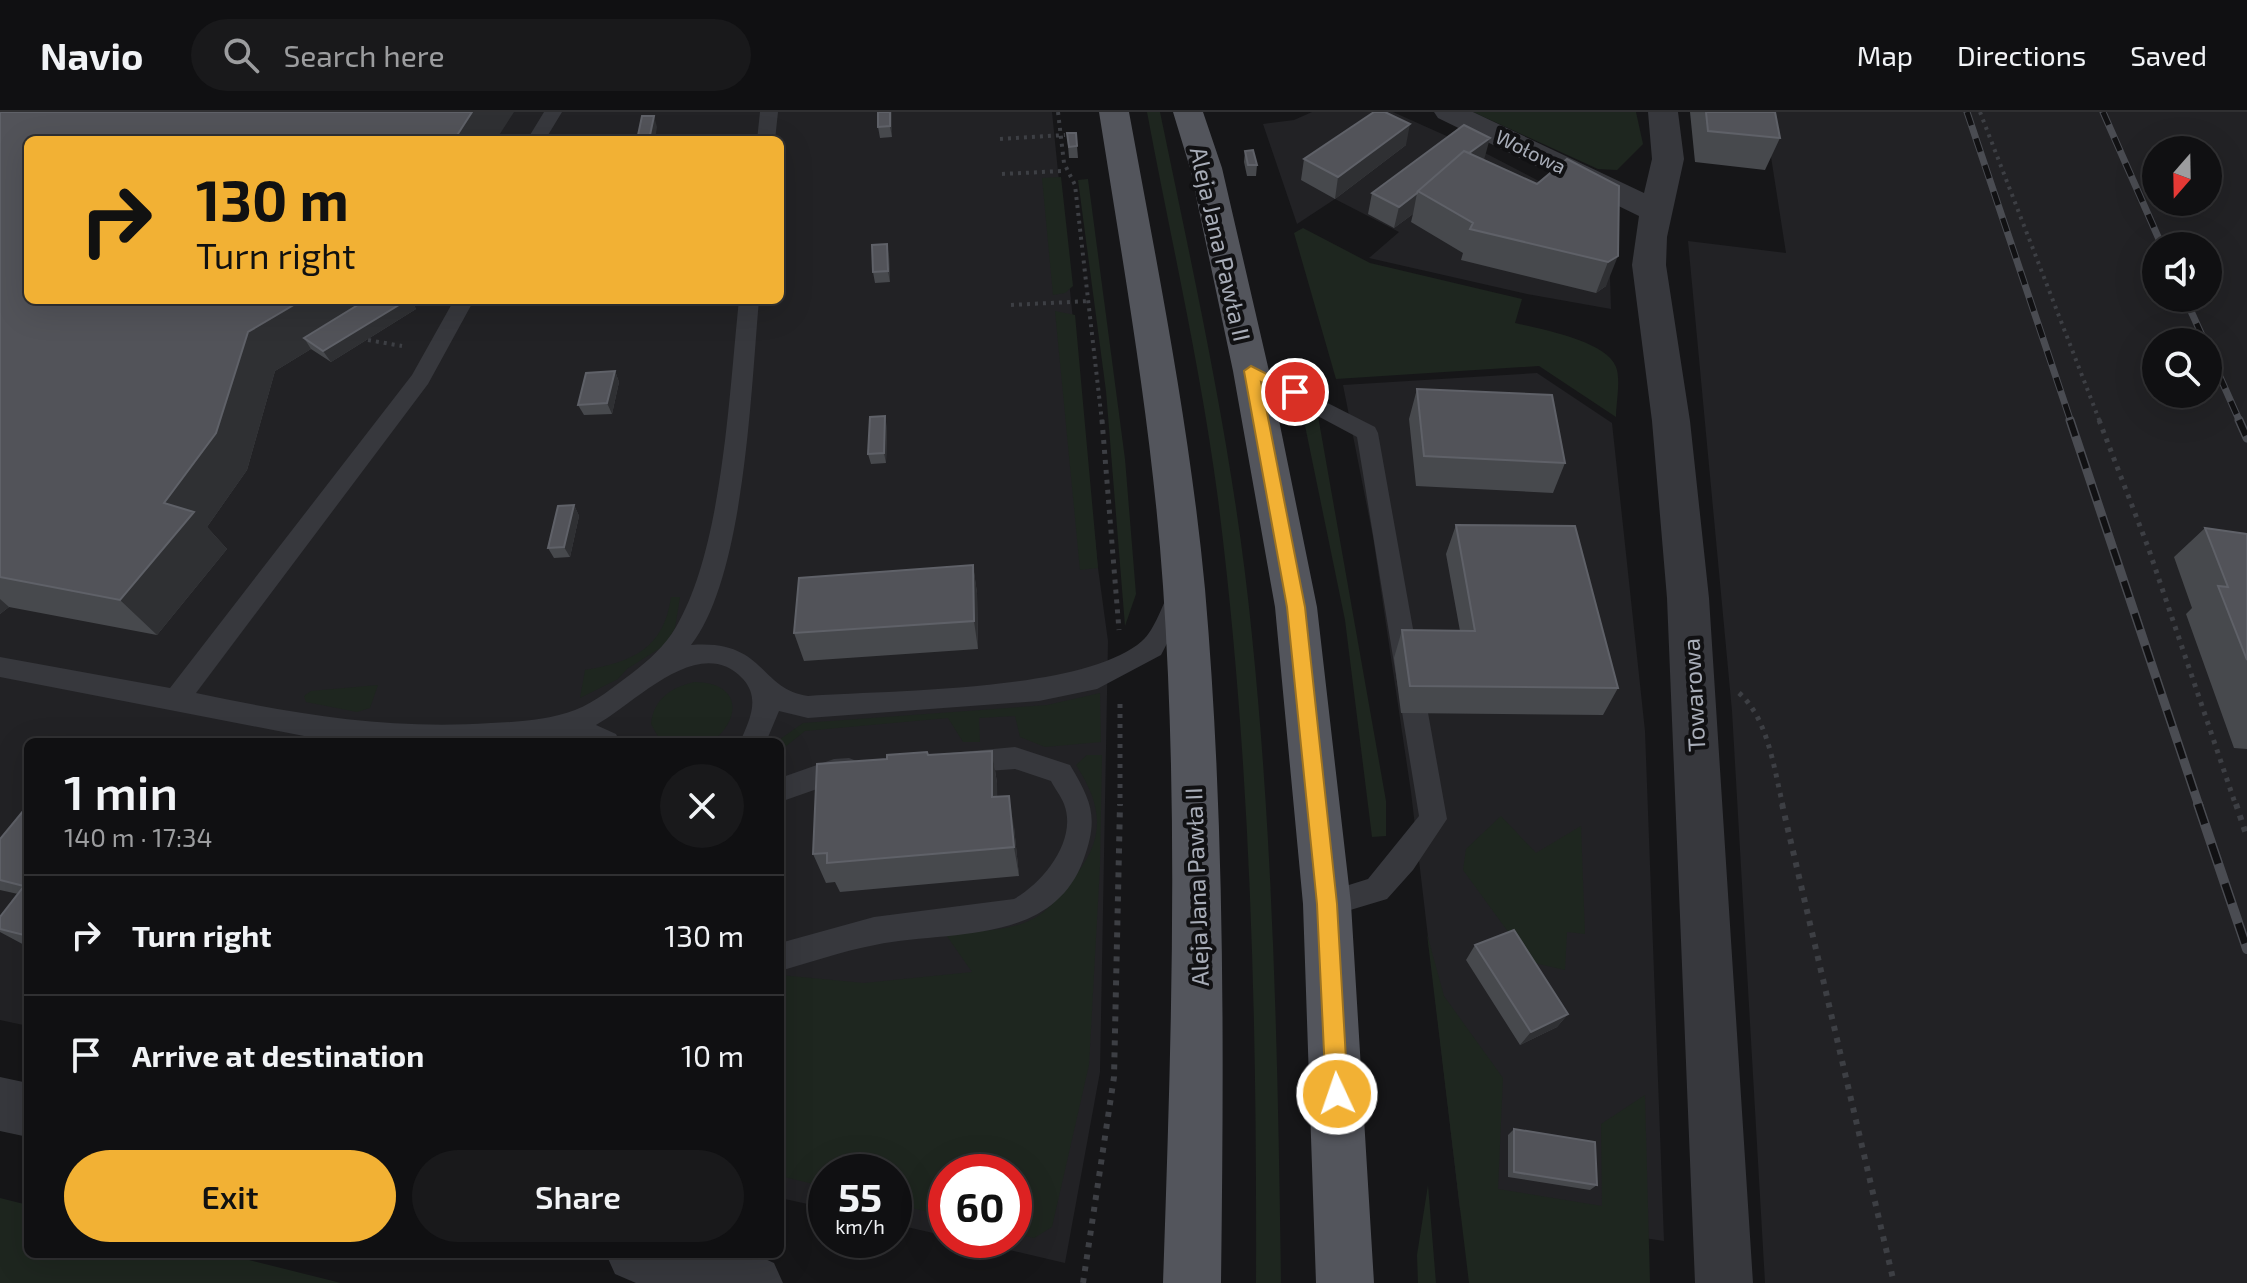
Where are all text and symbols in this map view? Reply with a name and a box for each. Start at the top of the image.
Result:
search box [191,19,751,91]
text: Navio [40,32,143,78]
icon: search [219,33,263,77]
text: Search here [283,37,445,73]
text: Map [1857,38,1913,72]
text: Directions [1957,38,2086,72]
text: Saved [2130,38,2207,72]
street label: Wołowa [1492,124,1570,178]
north arrow [2142,136,2222,216]
map controls [2142,136,2222,408]
street label: Aleja Jana Pawła II [1185,144,1257,344]
text: 130 m [196,165,349,232]
icon: right [64,168,168,272]
button: sound [2142,232,2222,312]
text: Turn right [196,233,356,276]
button: search [2142,328,2222,408]
pin [1261,358,1329,426]
icon: arrive [1273,370,1317,414]
street label: Towarowa [1676,638,1710,752]
text: 1 min [64,762,178,820]
button: close [660,764,744,848]
street label: Aleja Jana Pawła II [1178,787,1214,987]
text: 140 m · 17:34 [64,821,213,852]
icon: right [64,913,108,957]
text: Turn right [132,917,272,953]
text: 130 m [664,917,744,953]
icon: arrive [64,1033,108,1077]
text: Arrive at destination [132,1037,424,1073]
text: 10 m [681,1037,744,1073]
position arrow [1295,1052,1379,1136]
button: Exit [64,1150,396,1242]
button: Share [412,1150,744,1242]
speed limit sign: 60 [928,1154,1032,1258]
text: 55 [838,1172,882,1220]
text: km/h [835,1214,885,1238]

